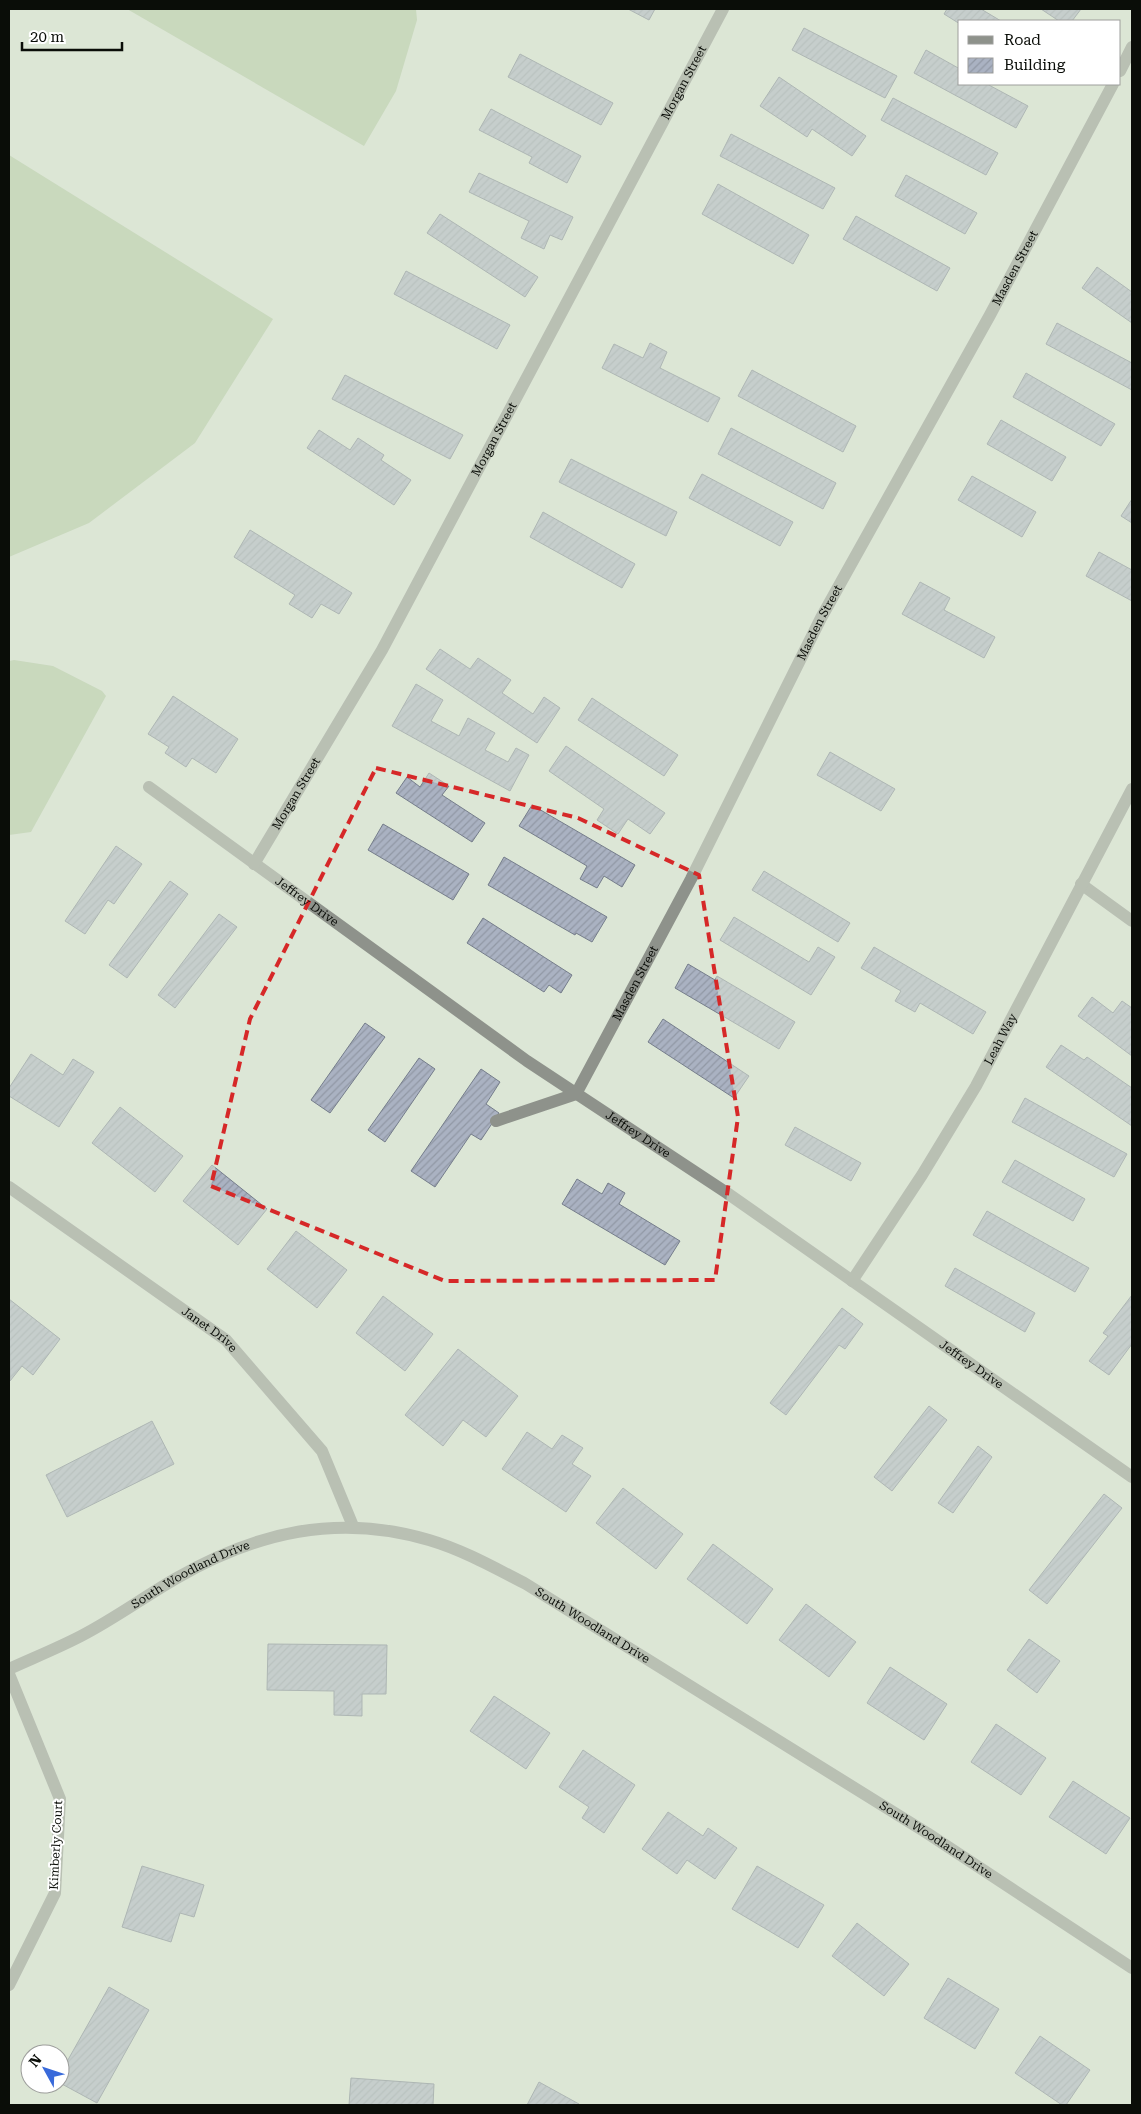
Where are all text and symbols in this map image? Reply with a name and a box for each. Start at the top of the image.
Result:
scale bar [22,20,122,52]
legend [958,20,1121,85]
text: 20 m [30,28,65,46]
text: Road [1004,31,1041,49]
street label: Morgan Street [658,43,709,122]
text: Building [1004,56,1066,74]
street label: Masden Street [989,228,1041,308]
street label: Morgan Street [469,399,520,479]
street label: Masden Street [794,582,845,663]
street label: Morgan Street [269,754,323,832]
street label: Jeffrey Drive [273,874,342,929]
street label: Masden Street [609,943,661,1023]
street label: Leah Way [981,1010,1020,1067]
street label: Jeffrey Drive [603,1108,673,1161]
street label: Janet Drive [179,1304,240,1355]
street label: Jeffrey Drive [937,1337,1006,1392]
street label: South Woodland Drive [129,1538,252,1611]
street label: South Woodland Drive [533,1585,653,1666]
street label: South Woodland Drive [877,1798,996,1882]
street label: Kimberly Court [47,1799,65,1890]
north arrow [20,2044,70,2094]
text: N [25,2051,45,2070]

